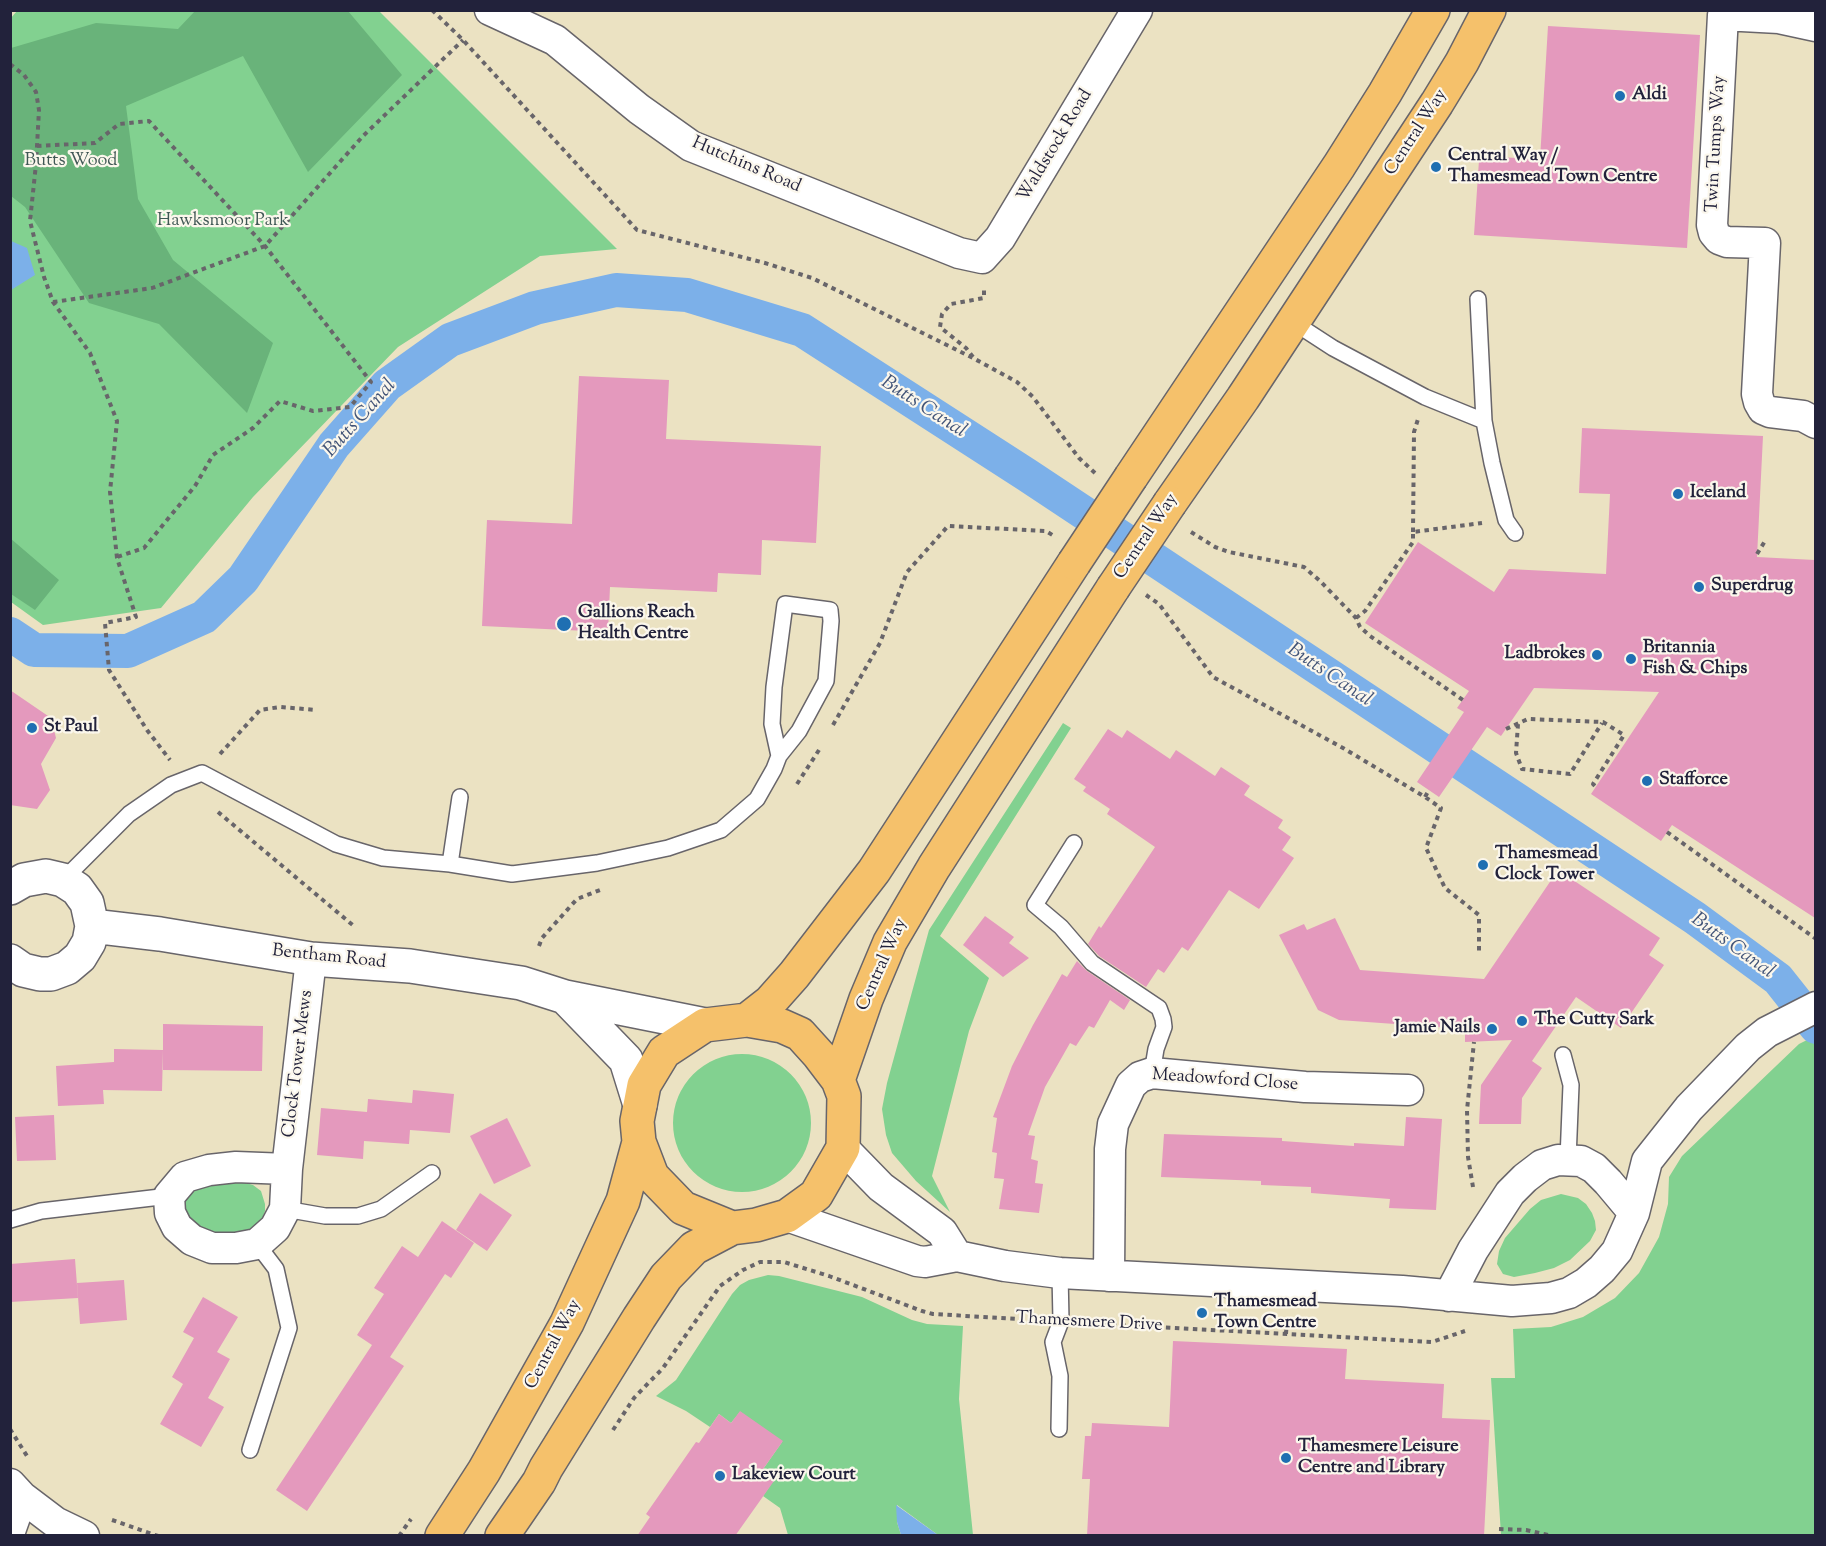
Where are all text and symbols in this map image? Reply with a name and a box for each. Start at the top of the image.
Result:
street label: Twin Tumps Way [1703,75,1731,213]
place label: Aldi [1632,85,1667,107]
street label: Waldstock Road [1014,86,1098,206]
street label: Central Way [1381,86,1453,180]
marker: Aldi [1613,89,1627,103]
street label: Hutchins Road [688,133,804,199]
place label: Central Way / Thamesmead Town Centre [1448,146,1657,188]
park label: Butts Wood [24,151,118,173]
marker: Central Way / Thamesmead Town Centre [1429,160,1443,174]
park label: Hawksmoor Park [157,211,289,233]
water label: Butts Canal [876,372,970,444]
water label: Butts Canal [320,375,402,463]
place label: Iceland [1690,483,1746,505]
marker: Iceland [1671,487,1685,501]
street label: Central Way [1110,490,1184,584]
place label: Superdrug [1711,576,1793,598]
marker: Superdrug [1692,580,1706,594]
place label: Gallions Reach Health Centre [578,603,695,646]
marker: Gallions Reach Health Centre [555,615,573,633]
place label: Britannia Fish & Chips [1643,638,1747,680]
water label: Butts Canal [1282,639,1376,713]
place label: Ladbrokes [1505,644,1585,666]
marker: Ladbrokes [1590,648,1604,662]
marker: Britannia Fish & Chips [1624,652,1638,666]
place label: St Paul [44,717,98,739]
marker: St Paul [25,721,39,735]
place label: Stafforce [1659,770,1728,792]
marker: Stafforce [1640,774,1654,788]
place label: Thamesmead Clock Tower [1495,844,1598,886]
marker: Thamesmead Clock Tower [1476,858,1490,872]
water label: Butts Canal [1686,909,1778,985]
street label: Central Way [853,915,913,1015]
street label: Bentham Road [271,941,387,975]
street label: Clock Tower Mews [279,989,319,1139]
place label: The Cutty Sark [1534,1010,1654,1032]
marker: The Cutty Sark [1515,1014,1529,1028]
place label: Jamie Nails [1395,1018,1480,1040]
marker: Jamie Nails [1485,1022,1499,1036]
street label: Meadowford Close [1151,1065,1299,1097]
place label: Thamesmead Town Centre [1214,1292,1317,1334]
street label: Central Way [521,1296,587,1394]
marker: Thamesmead Town Centre [1195,1306,1209,1320]
street label: Thamesmere Drive [1015,1308,1163,1338]
place label: Thamesmere Leisure Centre and Library [1298,1437,1459,1480]
marker: Thamesmere Leisure Centre and Library [1279,1451,1293,1465]
place label: Lakeview Court [732,1465,856,1487]
marker: Lakeview Court [713,1469,727,1483]

